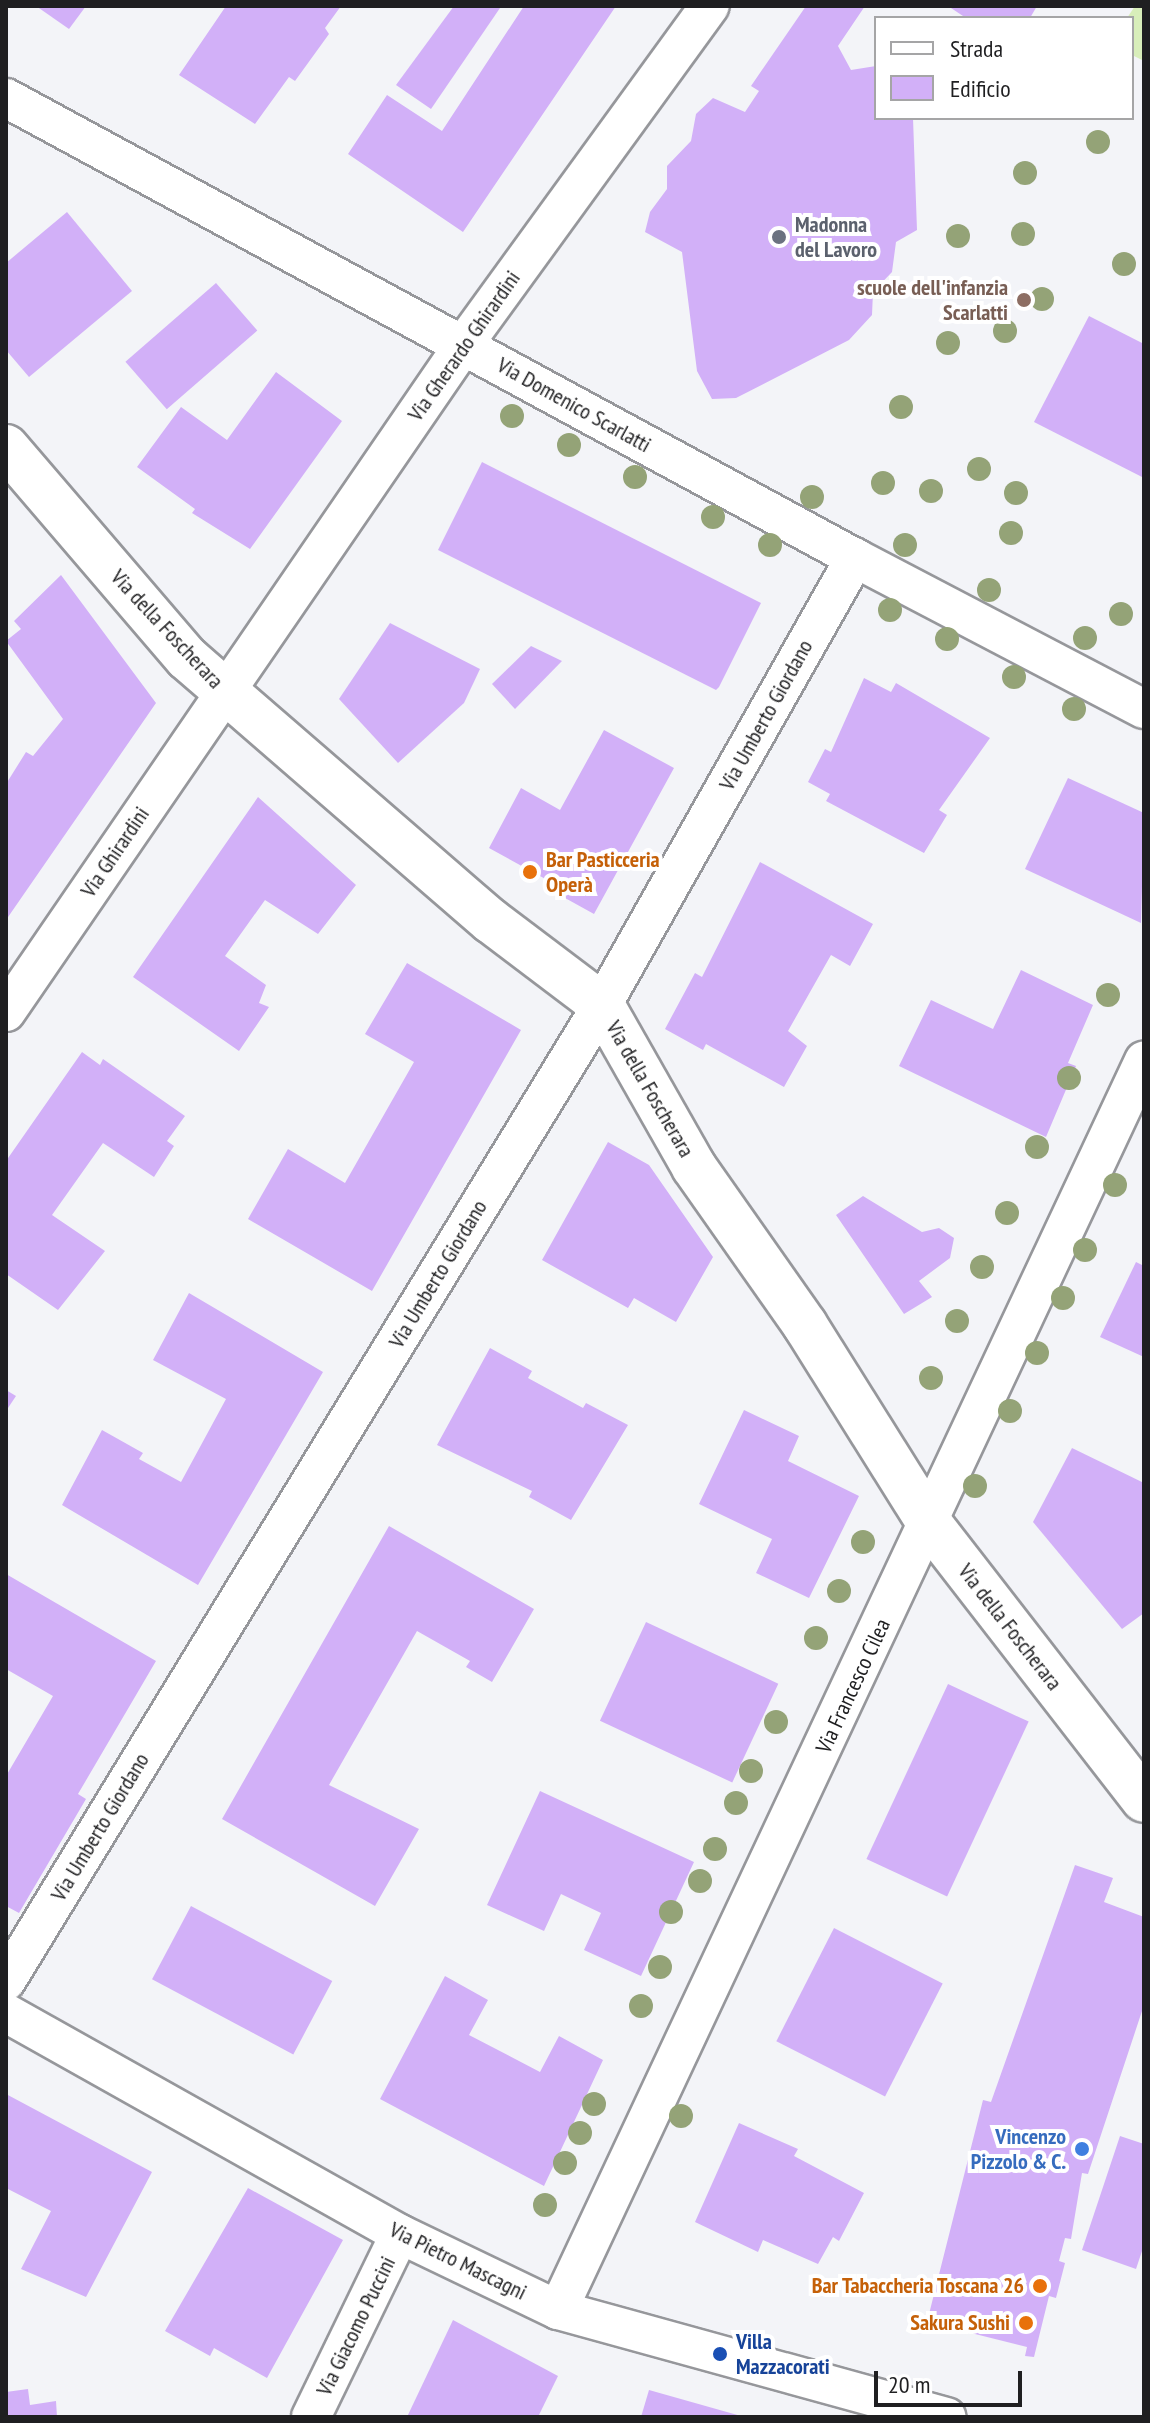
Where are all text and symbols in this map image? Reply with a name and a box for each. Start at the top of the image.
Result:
legend [874,16,1134,120]
text: Strada [950,33,1003,64]
text: Edificio [950,73,1011,104]
place label: Madonna del Lavoro [795,211,877,262]
marker: Madonna del Lavoro [770,228,788,246]
street label: Via Gherardo Ghirardini [402,266,526,426]
place label: scuole dell'infanzia Scarlatti [857,274,1008,326]
marker: scuole dell'infanzia Scarlatti [1015,291,1033,309]
street label: Via Domenico Scarlatti [492,352,656,458]
street label: Via della Foscherara [105,564,229,694]
street label: Via Umberto Giordano [714,635,818,795]
street label: Via Ghirardini [75,802,155,902]
place label: Bar Pasticceria Operà [546,846,660,898]
marker: Bar Pasticceria Operà [521,863,539,881]
street label: Via della Foscherara [600,1016,700,1162]
street label: Via Umberto Giordano [383,1195,493,1353]
street label: Via della Foscherara [952,1559,1068,1695]
street label: Via Francesco Cilea [810,1615,896,1757]
street label: Via Umberto Giordano [45,1748,155,1906]
place label: Vincenzo Pizzolo & C. [970,2123,1066,2174]
marker: Vincenzo Pizzolo & C. [1073,2140,1091,2158]
street label: Via Pietro Mascagni [385,2216,531,2306]
street label: Via Giacomo Puccini [311,2252,401,2400]
place label: Bar Tabaccheria Toscana 26 [810,2273,1024,2299]
marker: Bar Tabaccheria Toscana 26 [1031,2277,1049,2295]
place label: Sakura Sushi [910,2310,1010,2336]
marker: Sakura Sushi [1017,2314,1035,2332]
place label: Villa Mazzacorati [736,2328,830,2380]
marker: Villa Mazzacorati [711,2345,729,2363]
scale bar [878,2355,1026,2405]
text: 20 m [888,2369,930,2400]

